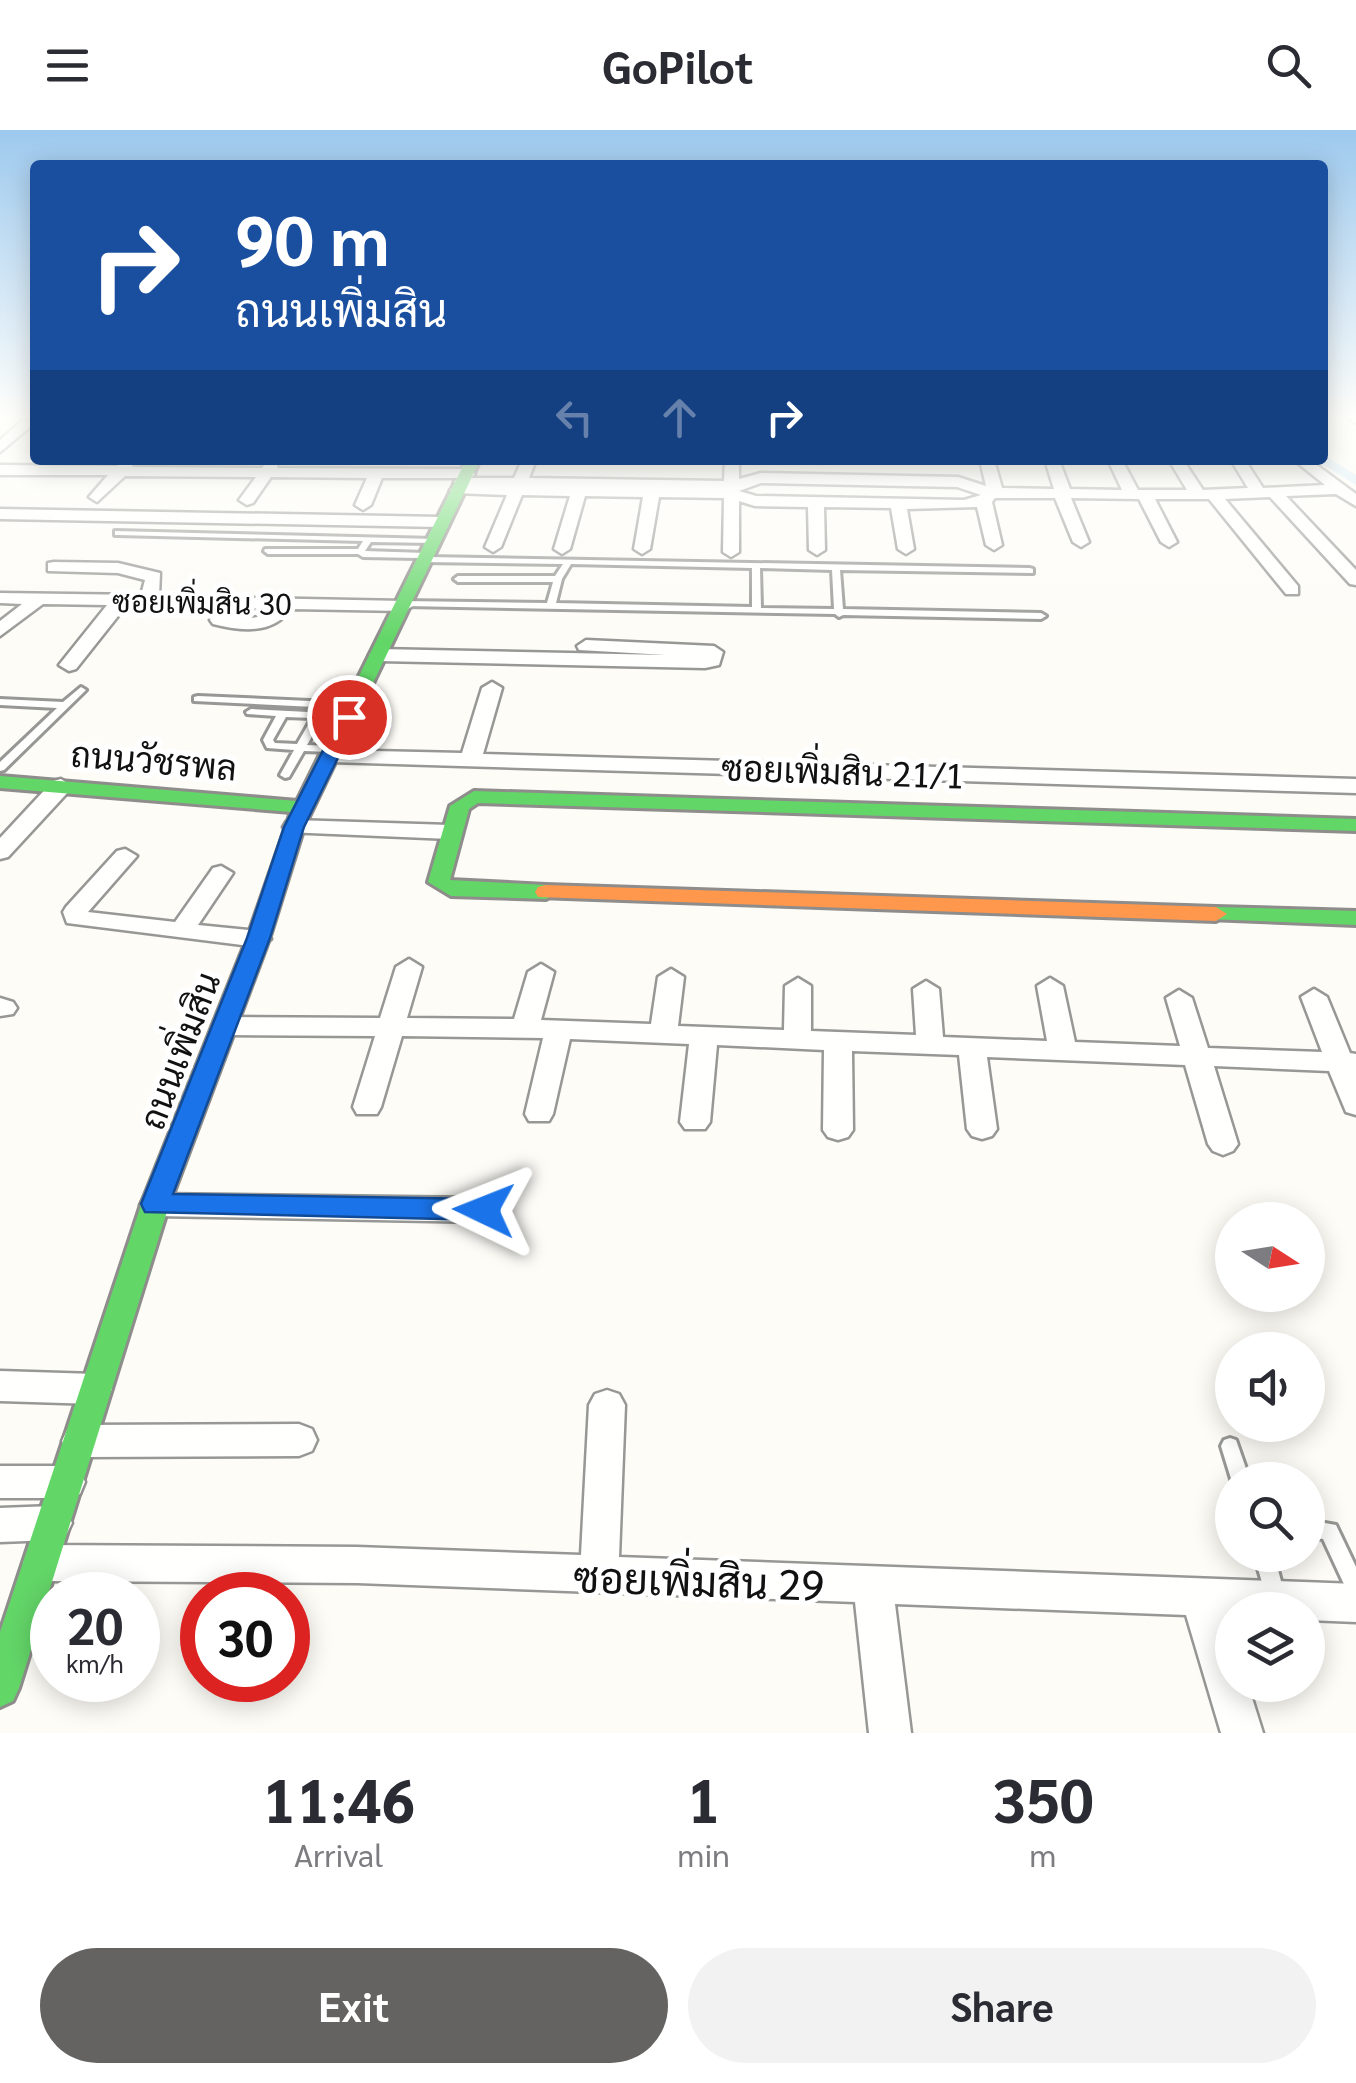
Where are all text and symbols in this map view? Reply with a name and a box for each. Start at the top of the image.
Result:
text: GoPilot [602,36,754,94]
icon: menu [40,38,95,93]
icon: search [1261,38,1316,93]
text: 90 m [235,191,390,282]
icon: right [70,200,200,330]
text: ถนนเพิ่มสิน [235,279,447,337]
icon: left [547,390,602,445]
icon: ahead [652,390,707,445]
icon: right [757,390,812,445]
street label: ซอยเพิ่มสิน 30 [112,577,292,622]
pin [307,675,392,760]
icon: arrive [322,690,377,745]
street label: ถนนวัชรพล [69,729,239,789]
street label: ซอยเพิ่มสิน 21/1 [721,739,965,797]
street label: ถนนเพิ่มสิน [123,963,229,1135]
position arrow [432,1158,536,1262]
north arrow [1215,1202,1325,1312]
map controls [1215,1202,1325,1702]
button: sound [1215,1332,1325,1442]
button: search [1215,1462,1325,1572]
street label: ซอยเพิ่มสิน 29 [573,1542,826,1611]
speed limit sign: 30 [180,1572,310,1702]
text: 20 [67,1592,123,1657]
button: layers [1215,1592,1325,1702]
text: km/h [66,1646,124,1679]
text: 11:46 [262,1759,415,1837]
text: 1 [687,1759,721,1837]
text: 350 [992,1759,1094,1837]
text: Arrival [294,1833,383,1874]
text: min [678,1833,730,1874]
text: m [1029,1833,1056,1874]
button: Exit [40,1948,668,2063]
button: Share [688,1948,1316,2063]

